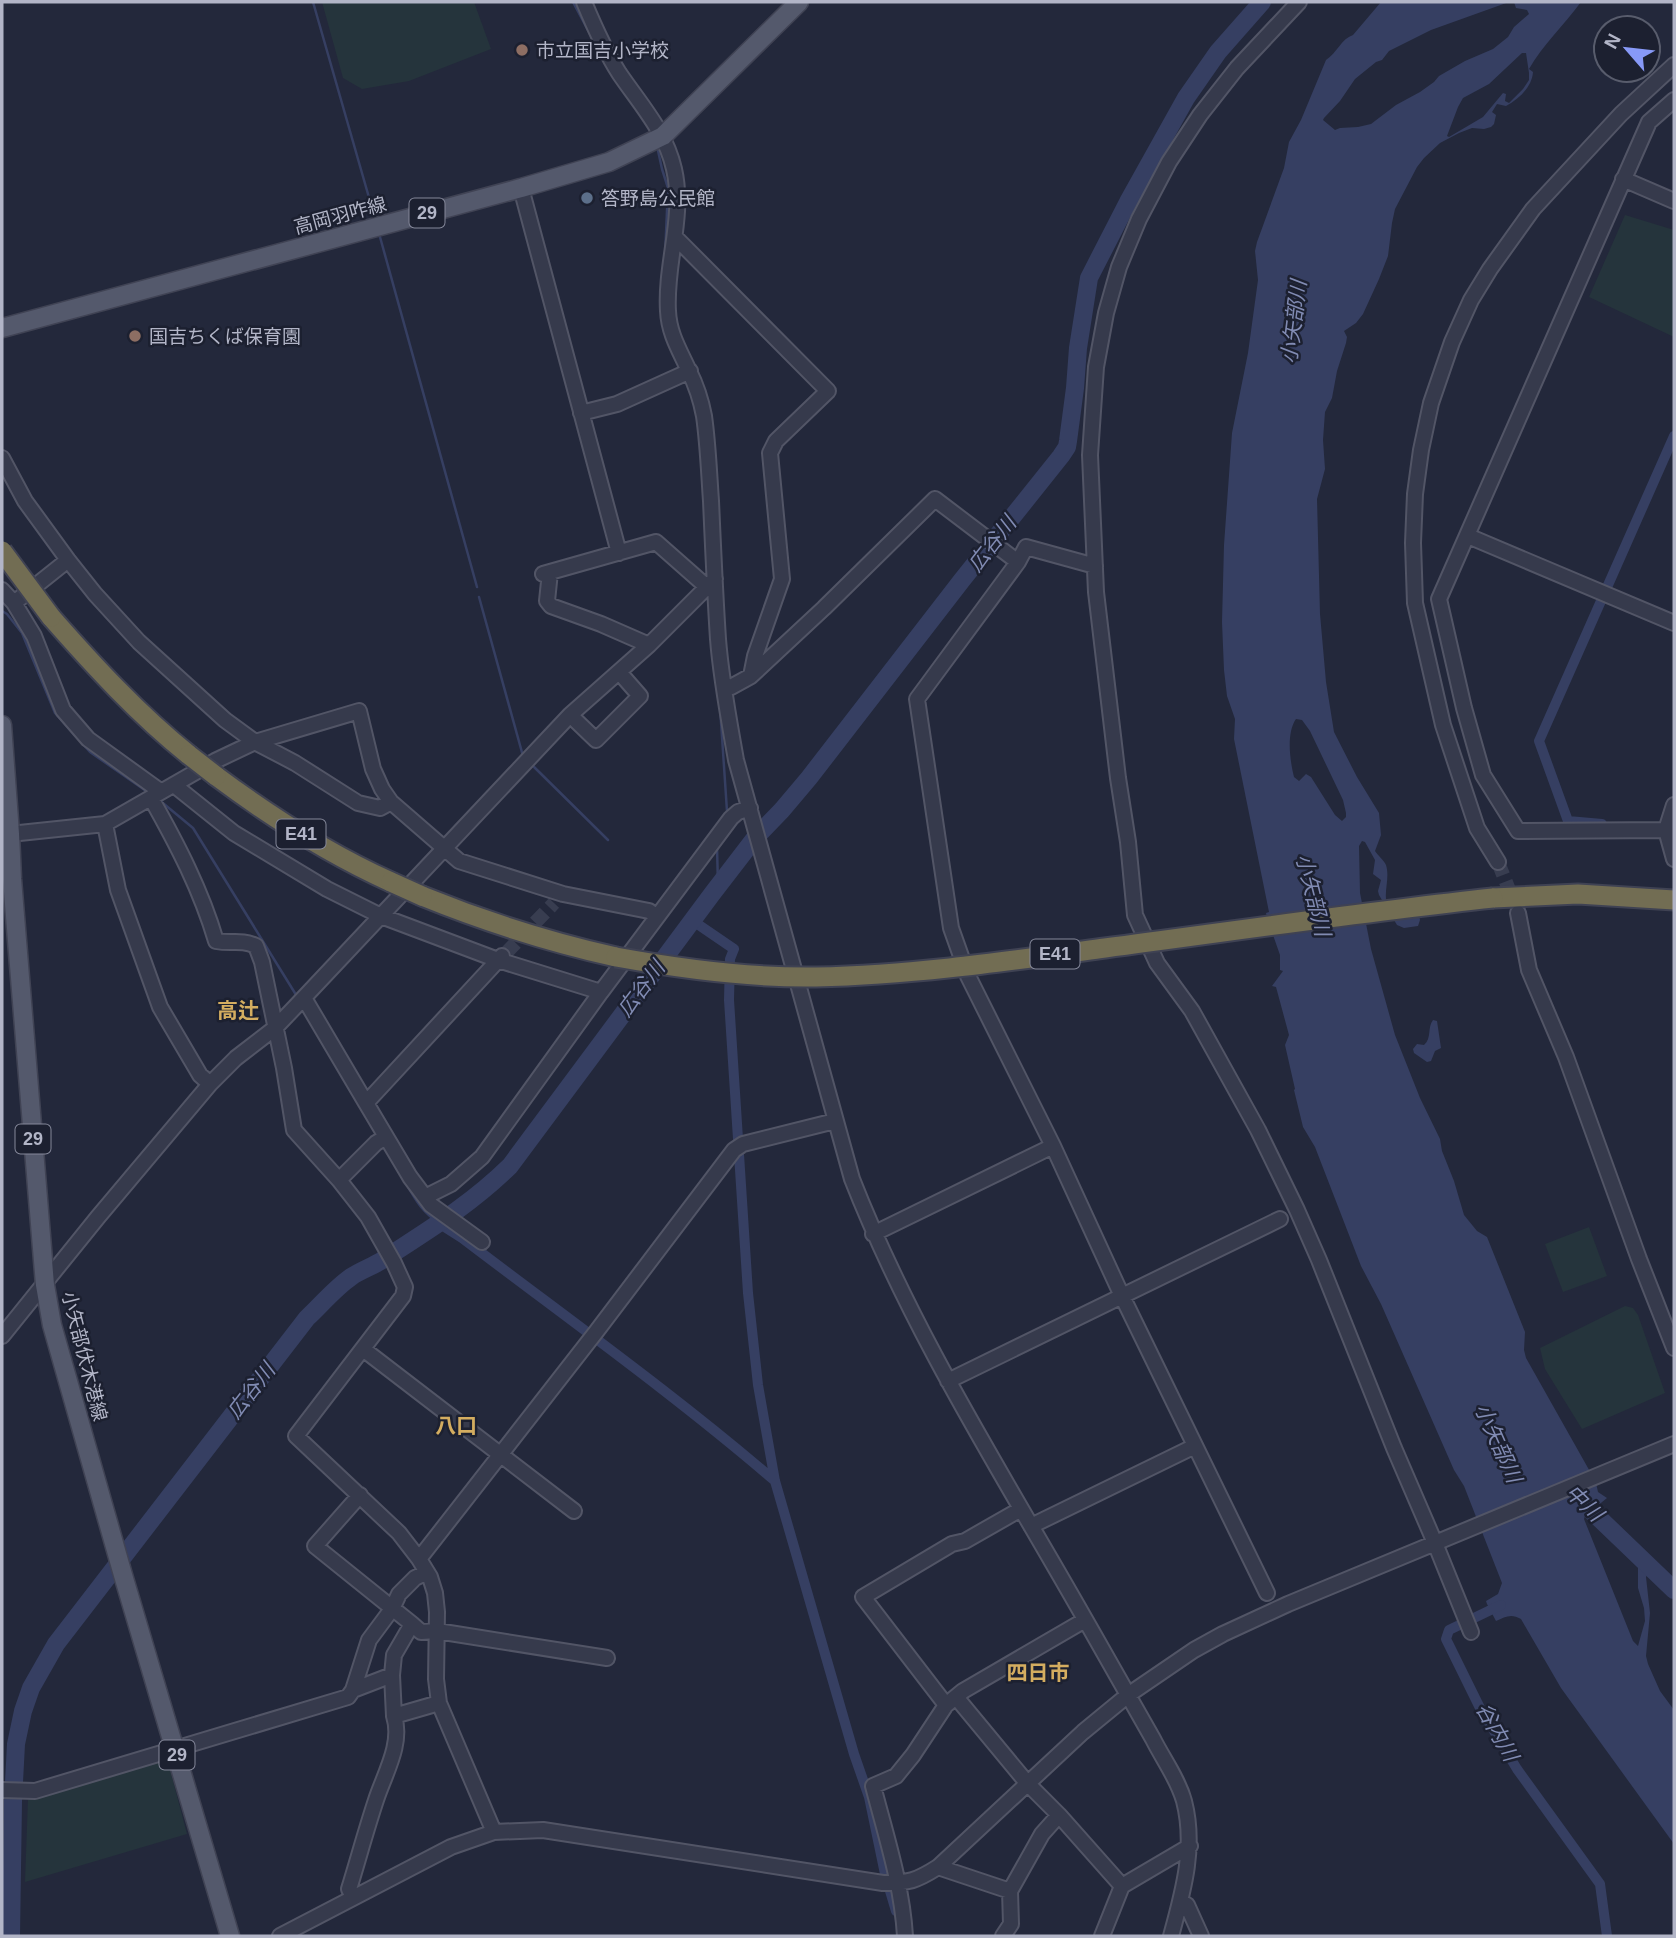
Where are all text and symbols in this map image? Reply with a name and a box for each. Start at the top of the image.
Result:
north arrow [1592,14,1662,84]
text: N [1600,30,1625,52]
place label: 市立国吉小学校 [536,40,669,61]
marker: 市立国吉小学校 [514,42,530,58]
place label: 答野島公民館 [601,188,715,209]
marker: 答野島公民館 [579,190,595,206]
street label: 高岡羽咋線 [292,193,389,238]
road number: 29 [410,198,444,228]
water label: 小矢部川 [1277,277,1310,365]
place label: 国吉ちくば保育園 [149,326,301,347]
marker: 国吉ちくば保育園 [127,328,143,344]
water label: 広谷川 [963,510,1021,576]
road number: E41 [276,820,326,848]
water label: 小矢部川 [1292,851,1335,940]
road number: E41 [1030,939,1080,968]
water label: 広谷川 [612,955,670,1021]
district label: 高辻 [217,999,259,1022]
road number: 29 [16,1124,50,1154]
street label: 小矢部伏木港線 [58,1289,111,1423]
water label: 広谷川 [222,1357,280,1423]
water label: 小矢部川 [1471,1400,1527,1488]
district label: 八口 [435,1414,477,1437]
water label: 中川 [1561,1480,1609,1527]
district label: 四日市 [1007,1661,1070,1684]
water label: 谷内川 [1472,1699,1524,1767]
road number: 29 [160,1740,194,1770]

